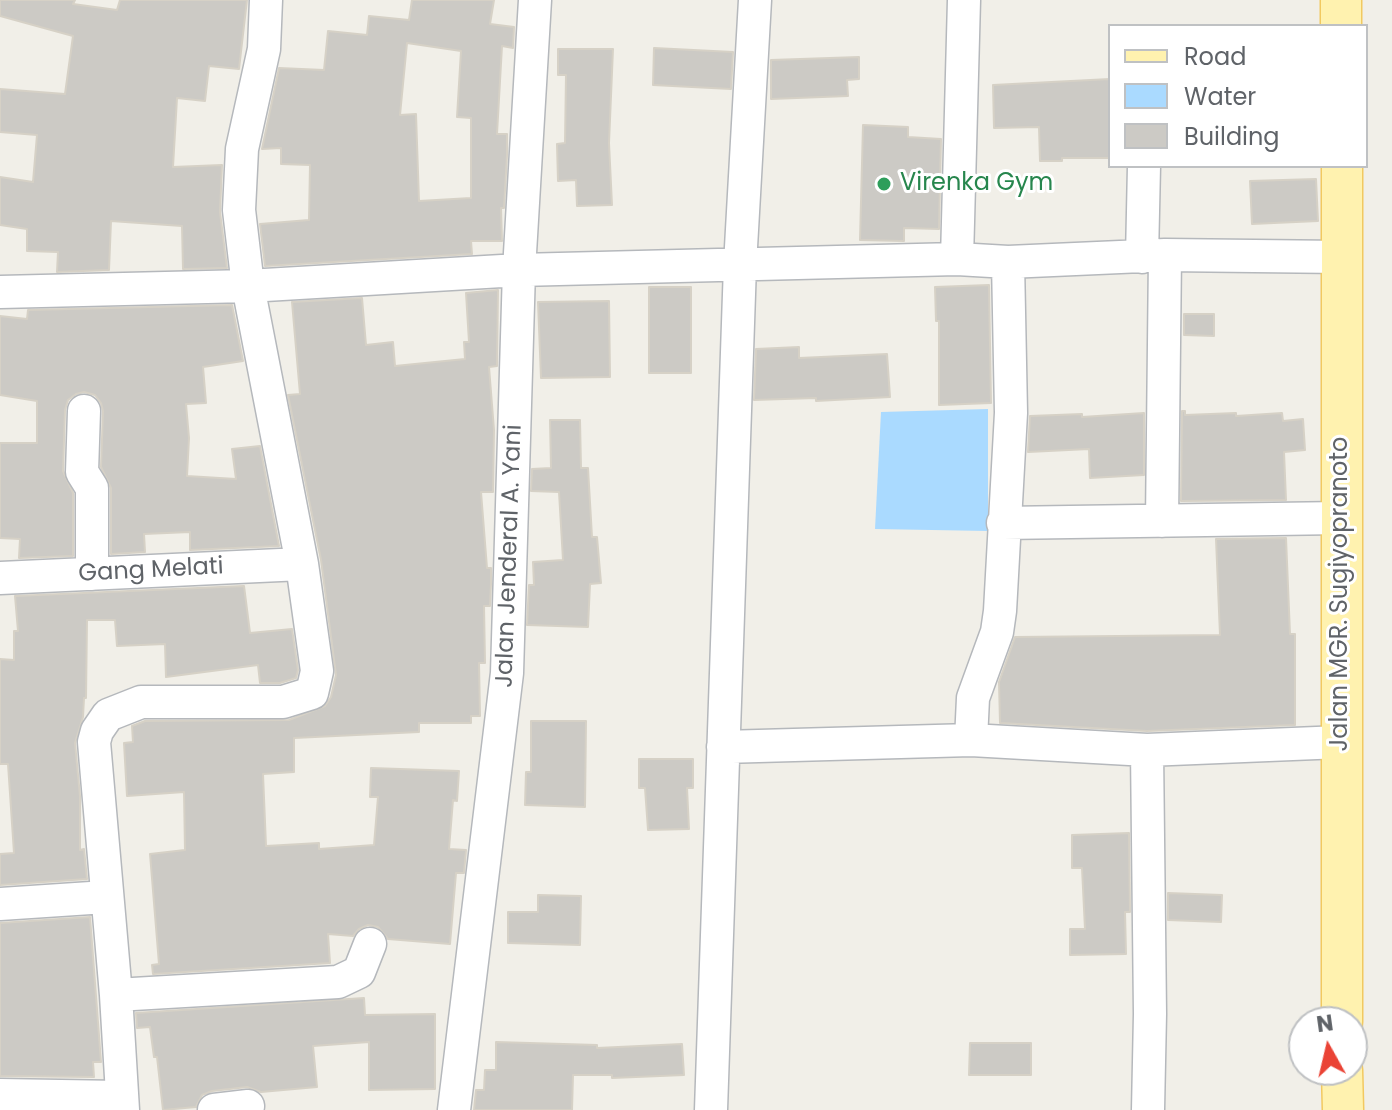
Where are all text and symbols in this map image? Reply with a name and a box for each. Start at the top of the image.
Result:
legend [1108,24,1368,168]
text: Road [1184,40,1246,73]
text: Water [1184,80,1256,113]
text: Building [1184,120,1280,153]
place label: Virenka Gym [900,170,1053,198]
marker: Virenka Gym [875,175,893,193]
street label: Jalan Jenderal A. Yani [491,424,529,688]
street label: Jalan MGR. Sugiyopranoto [1327,437,1355,751]
street label: Gang Melati [78,553,224,589]
north arrow [1288,1006,1368,1086]
text: N [1315,1007,1335,1040]

